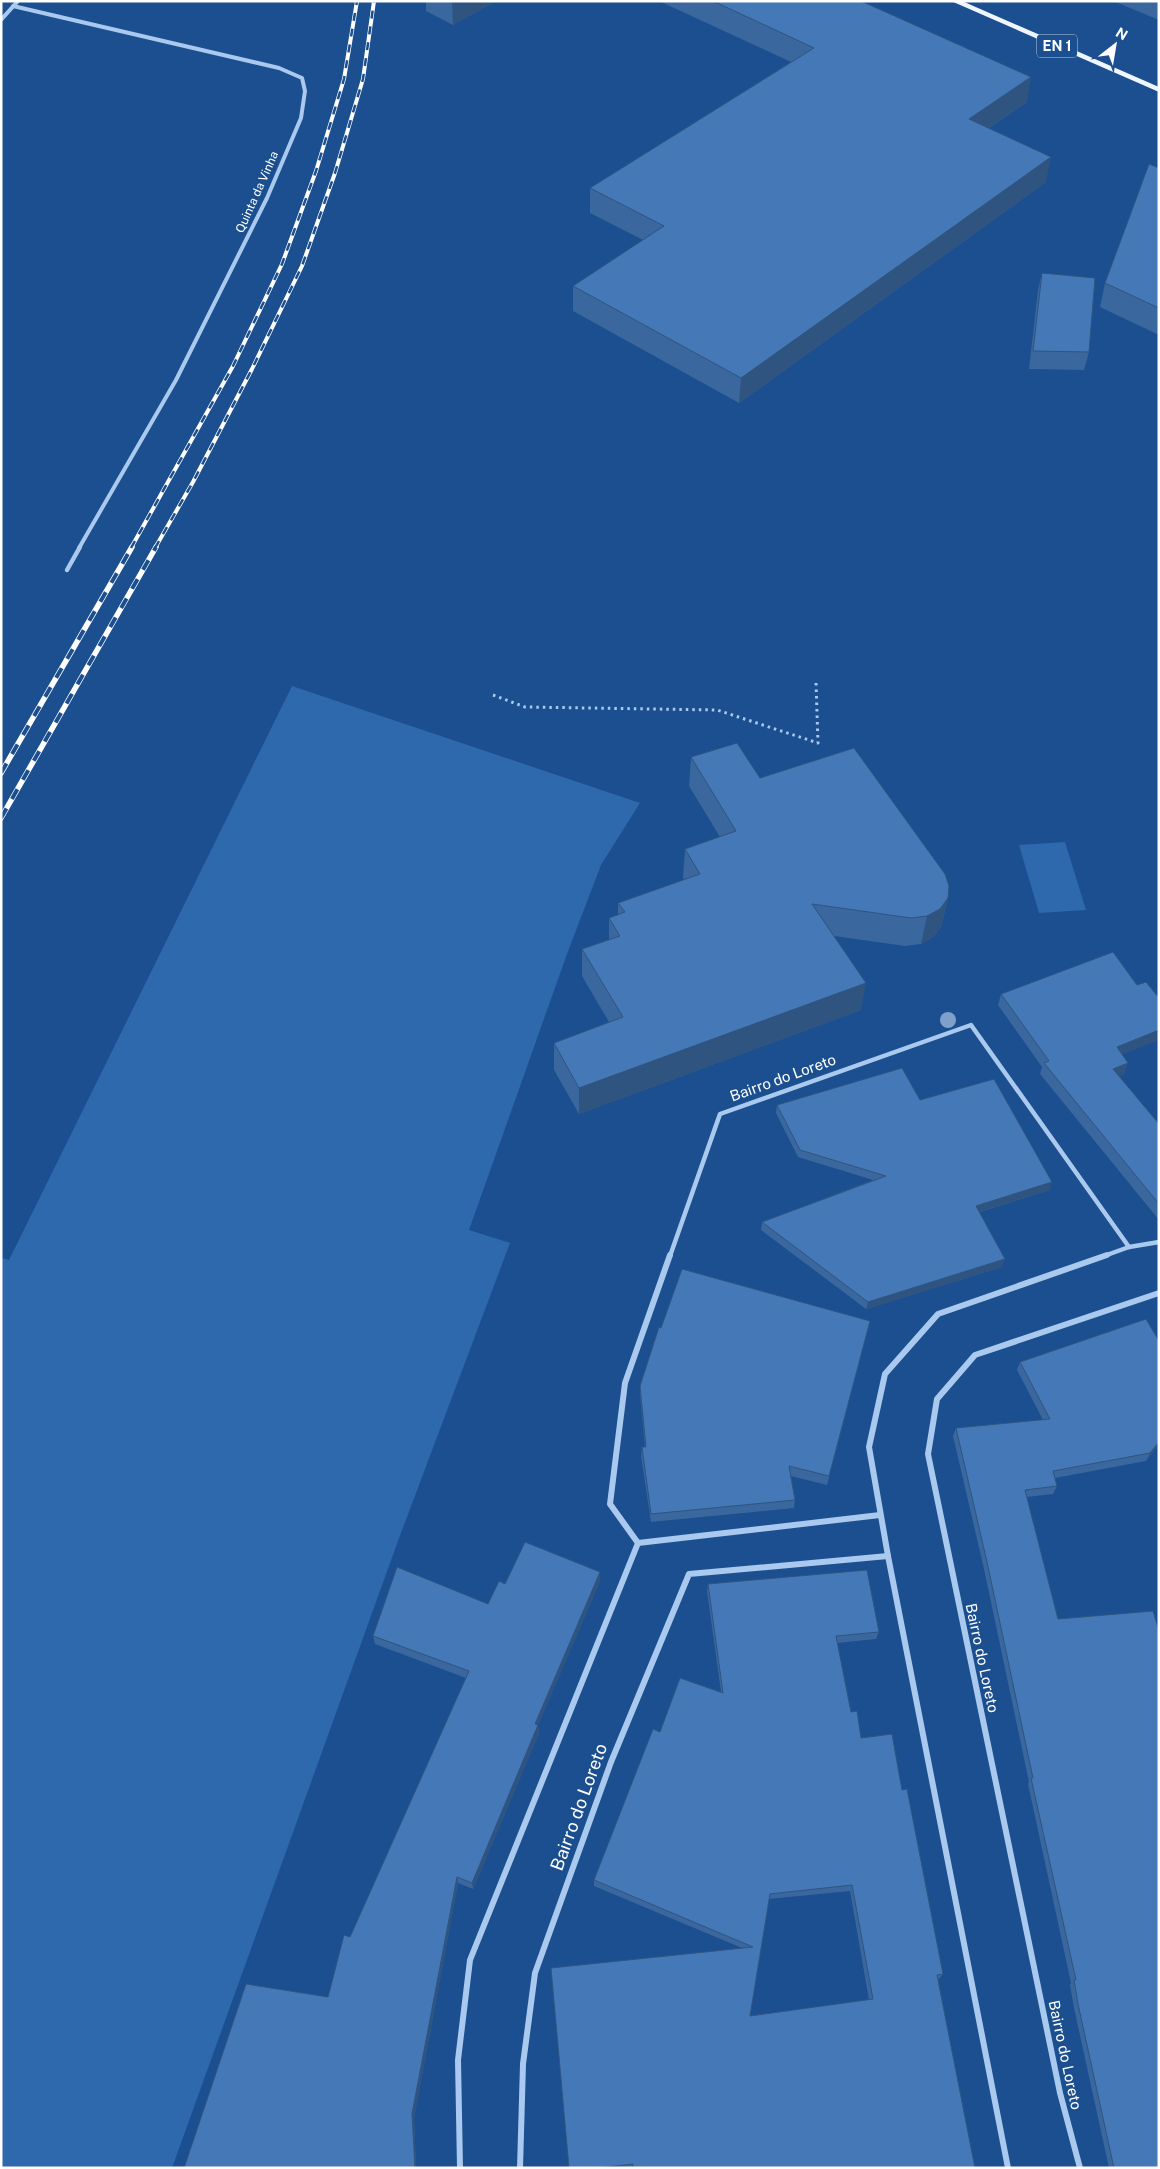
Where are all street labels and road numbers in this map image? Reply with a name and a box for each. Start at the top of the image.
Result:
road number: EN 1 [1037,34,1077,58]
street label: Quinta da Vinha [233,149,281,235]
street label: Bairro do Loreto [728,1050,838,1105]
street label: Bairro do Loreto [963,1602,1002,1714]
street label: Bairro do Loreto [546,1740,611,1873]
street label: Bairro do Loreto [1046,1999,1085,2111]

